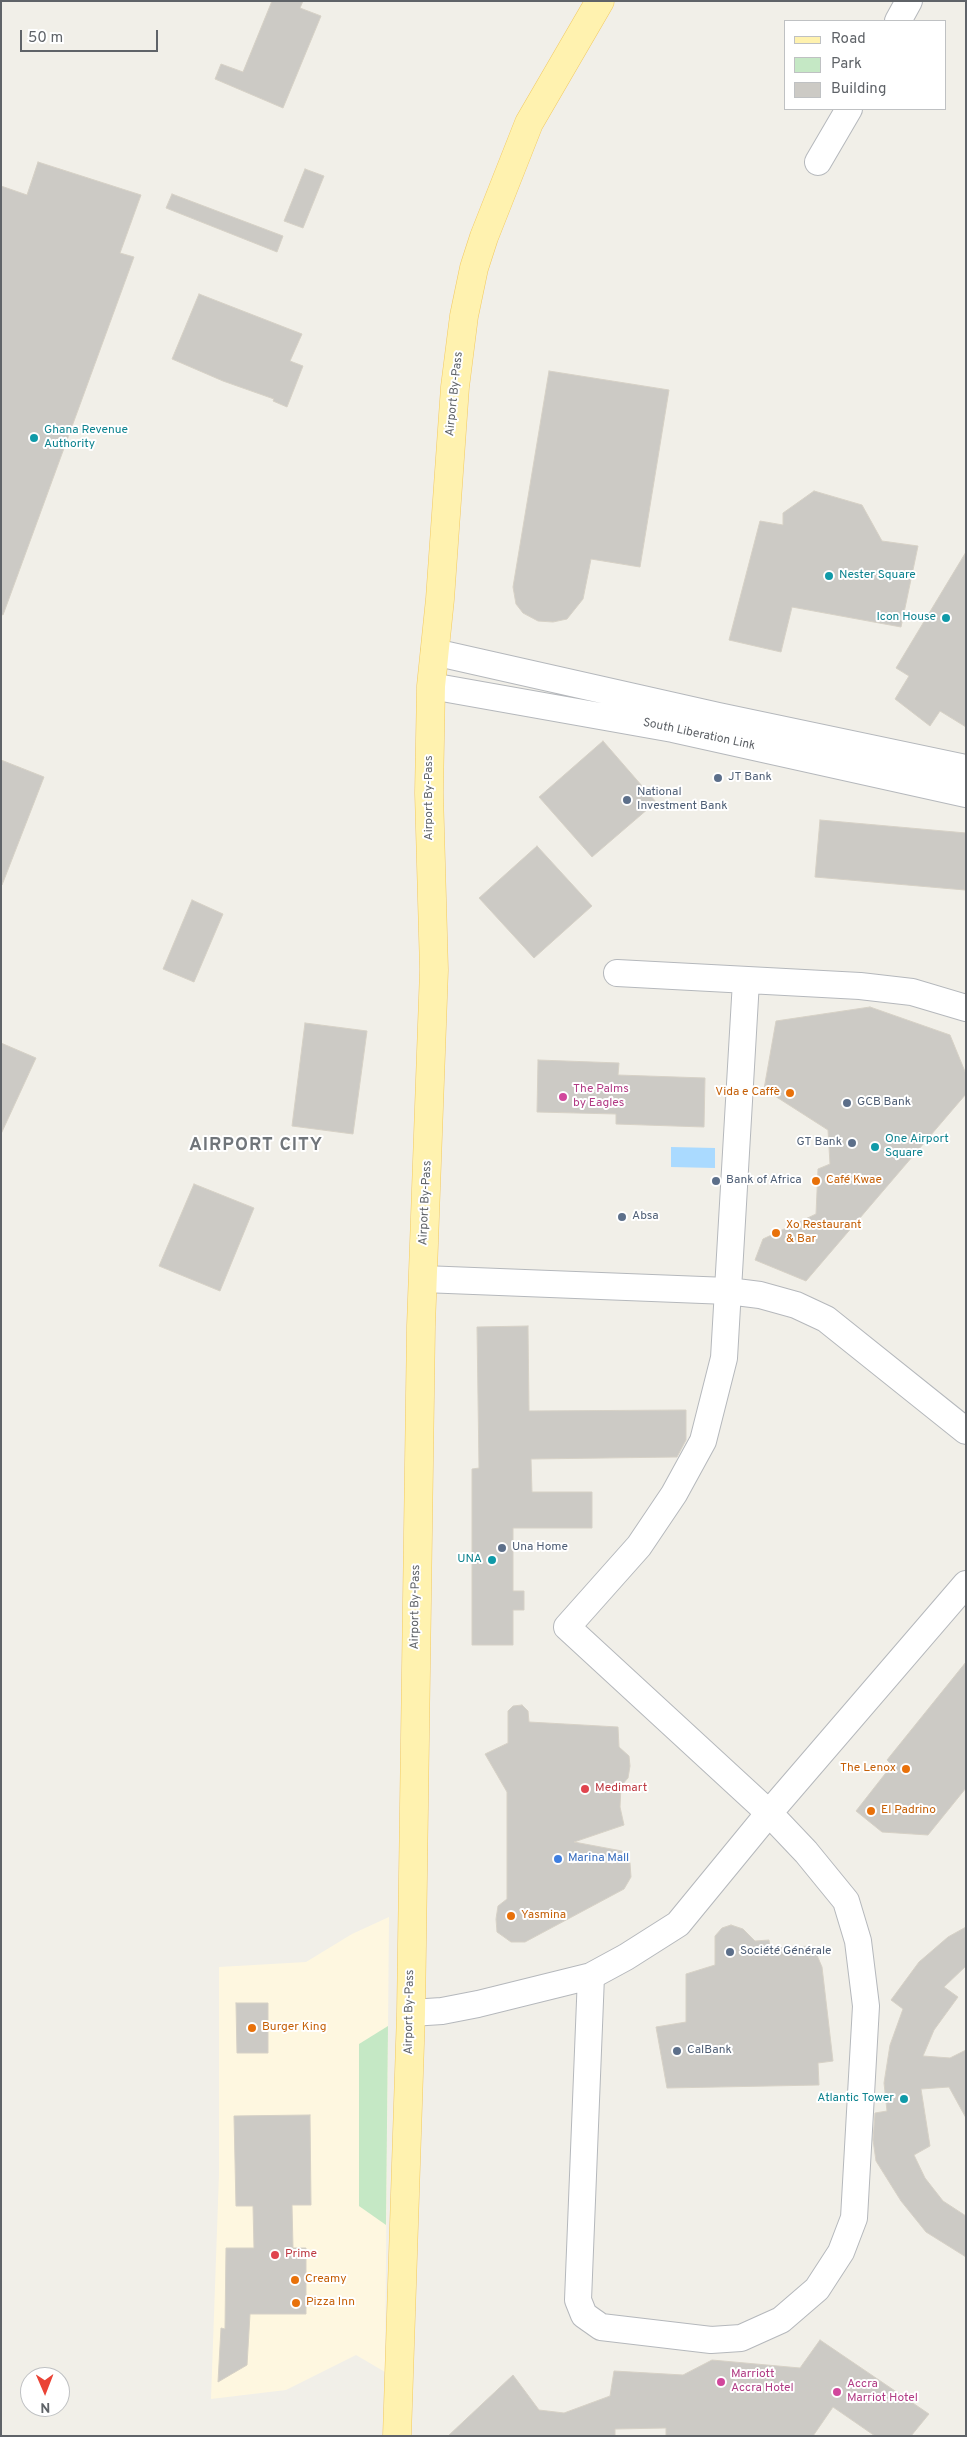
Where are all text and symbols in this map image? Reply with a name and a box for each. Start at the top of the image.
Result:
scale bar [22,20,160,52]
legend [784,20,947,110]
text: 50 m [28,29,63,48]
text: Road [831,30,866,49]
text: Park [831,55,862,74]
text: Building [831,80,886,99]
street label: Airport By-Pass [443,351,467,437]
place label: Ghana Revenue Authority [44,424,128,452]
marker: Ghana Revenue Authority [28,432,40,444]
place label: Nester Square [839,569,916,583]
marker: Nester Square [823,570,835,582]
place label: Icon House [876,611,936,625]
marker: Icon House [940,612,952,624]
street label: South Liberation Link [641,716,757,754]
street label: Airport By-Pass [423,755,437,841]
place label: JT Bank [728,771,772,785]
marker: JT Bank [712,772,724,784]
place label: National Investment Bank [637,786,728,814]
marker: National Investment Bank [621,794,633,806]
place label: The Palms by Eagles [573,1083,629,1111]
place label: Vida e Caffè [715,1086,780,1100]
marker: Vida e Caffè [784,1087,796,1099]
marker: The Palms by Eagles [557,1091,569,1103]
place label: GCB Bank [857,1096,911,1110]
marker: GCB Bank [841,1097,853,1109]
place label: One Airport Square [885,1133,949,1161]
district label: AIRPORT CITY [187,1135,325,1157]
place label: GT Bank [797,1136,842,1150]
marker: GT Bank [846,1137,858,1149]
marker: One Airport Square [869,1141,881,1153]
street label: Airport By-Pass [417,1160,435,1246]
place label: Bank of Africa [726,1174,802,1188]
place label: Café Kwae [826,1174,882,1188]
marker: Bank of Africa [710,1175,722,1187]
marker: Café Kwae [810,1175,822,1187]
place label: Absa [632,1210,659,1224]
marker: Absa [616,1211,628,1223]
place label: Xo Restaurant & Bar [786,1219,861,1247]
marker: Xo Restaurant & Bar [770,1227,782,1239]
place label: Una Home [512,1541,568,1555]
marker: Una Home [496,1542,508,1554]
place label: UNA [457,1553,482,1567]
marker: UNA [486,1554,498,1566]
street label: Airport By-Pass [408,1564,424,1650]
place label: The Lenox [840,1762,896,1776]
marker: The Lenox [900,1763,912,1775]
place label: Medimart [595,1782,647,1796]
marker: Medimart [579,1783,591,1795]
place label: El Padrino [881,1804,936,1818]
marker: El Padrino [865,1805,877,1817]
place label: Marina Mall [568,1852,629,1866]
marker: Marina Mall [552,1853,564,1865]
place label: Yasmina [521,1909,566,1923]
marker: Yasmina [505,1910,517,1922]
place label: Société Générale [740,1945,831,1959]
marker: Société Générale [724,1946,736,1958]
street label: Airport By-Pass [402,1969,418,2055]
place label: Burger King [262,2021,326,2035]
marker: Burger King [246,2022,258,2034]
place label: CalBank [687,2044,732,2058]
marker: CalBank [671,2045,683,2057]
place label: Atlantic Tower [817,2092,894,2106]
marker: Atlantic Tower [898,2093,910,2105]
place label: Prime [285,2248,317,2262]
marker: Prime [269,2249,281,2261]
place label: Creamy [305,2273,346,2287]
marker: Creamy [289,2274,301,2286]
place label: Pizza Inn [306,2296,355,2310]
marker: Pizza Inn [290,2297,302,2309]
north arrow [20,2367,70,2417]
place label: Marriott Accra Hotel [731,2368,794,2396]
marker: Marriott Accra Hotel [715,2376,727,2388]
place label: Accra Marriot Hotel [847,2378,918,2406]
marker: Accra Marriot Hotel [831,2386,843,2398]
text: N [40,2398,50,2415]

